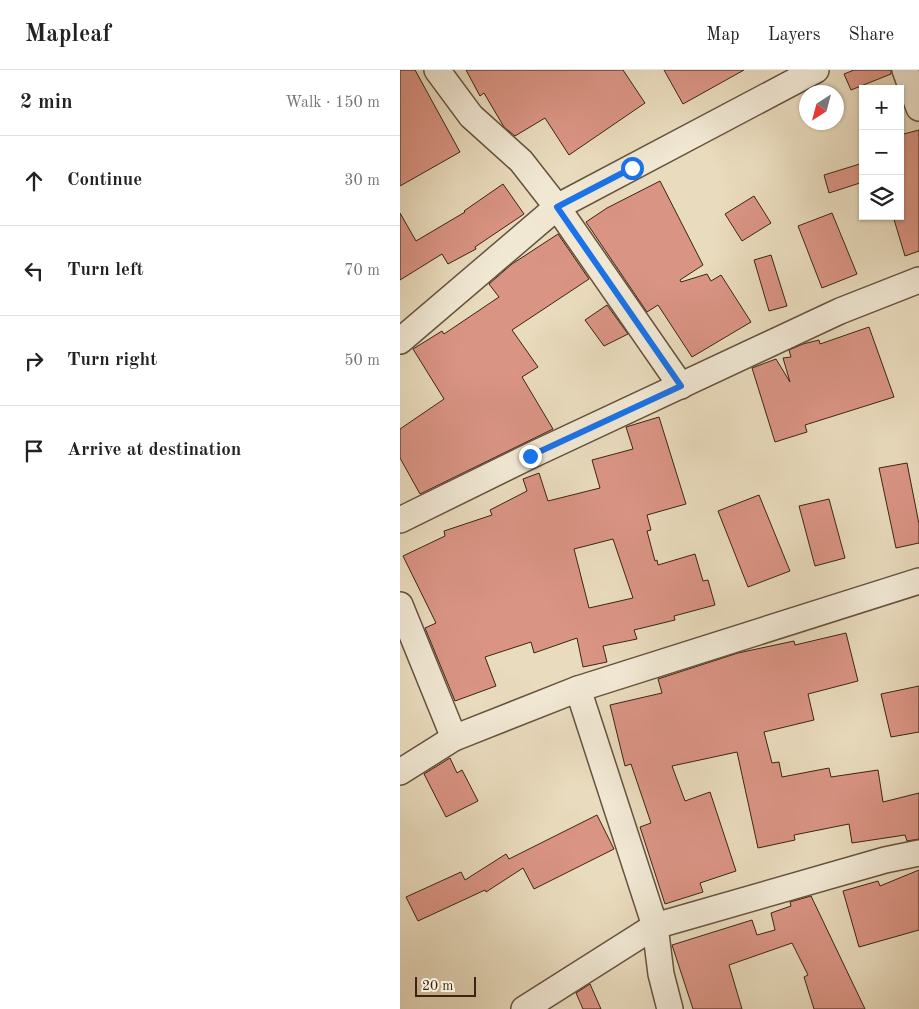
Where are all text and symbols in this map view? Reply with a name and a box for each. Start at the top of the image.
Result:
text: Mapleaf [25,23,111,47]
text: Map [706,26,740,44]
text: Layers [768,26,820,44]
text: Share [848,26,894,44]
north arrow [799,85,844,130]
map controls [859,85,904,220]
button: + [859,85,904,130]
text: 2 min [20,92,73,113]
text: Walk · 150 m [285,95,380,111]
button: − [859,130,904,175]
route start [621,157,644,180]
icon: ahead [20,167,48,195]
text: Continue [67,171,142,190]
text: 30 m [344,173,380,189]
button: layers [859,175,904,220]
icon: left [20,257,48,285]
text: Turn left [67,261,144,280]
text: 70 m [344,263,380,279]
icon: right [20,347,48,375]
text: Turn right [67,351,157,370]
text: 50 m [344,353,380,369]
icon: arrive [20,437,48,465]
text: Arrive at destination [67,441,241,460]
route end [519,445,542,468]
scale bar [415,974,476,997]
text: 20 m [422,979,453,993]

